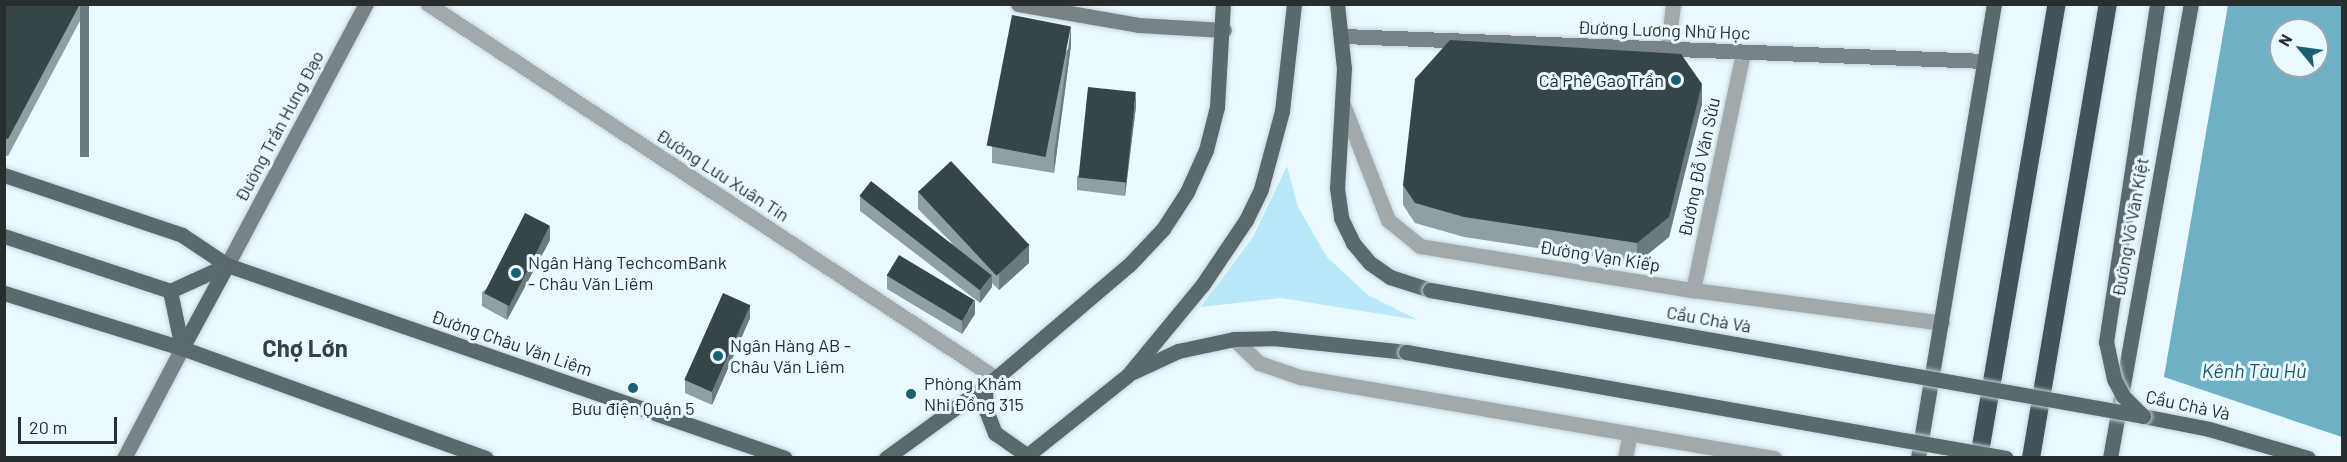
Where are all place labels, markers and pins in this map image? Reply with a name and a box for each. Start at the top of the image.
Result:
place label: Cà Phê Gao Trần [1539,69,1664,91]
marker: Cà Phê Gao Trần [1669,73,1683,87]
place label: Ngân Hàng TechcomBank - Châu Văn Liêm [528,252,727,294]
marker: Ngân Hàng TechcomBank - Châu Văn Liêm [509,266,523,280]
place label: Ngân Hàng AB - Châu Văn Liêm [730,335,851,378]
marker: Ngân Hàng AB - Châu Văn Liêm [711,349,725,363]
place label: Phòng Khám Nhi Đồng 315 [924,373,1024,416]
marker: Bưu điện Quận 5 [626,381,640,395]
marker: Phòng Khám Nhi Đồng 315 [902,385,920,403]
place label: Bưu điện Quận 5 [571,397,695,419]

